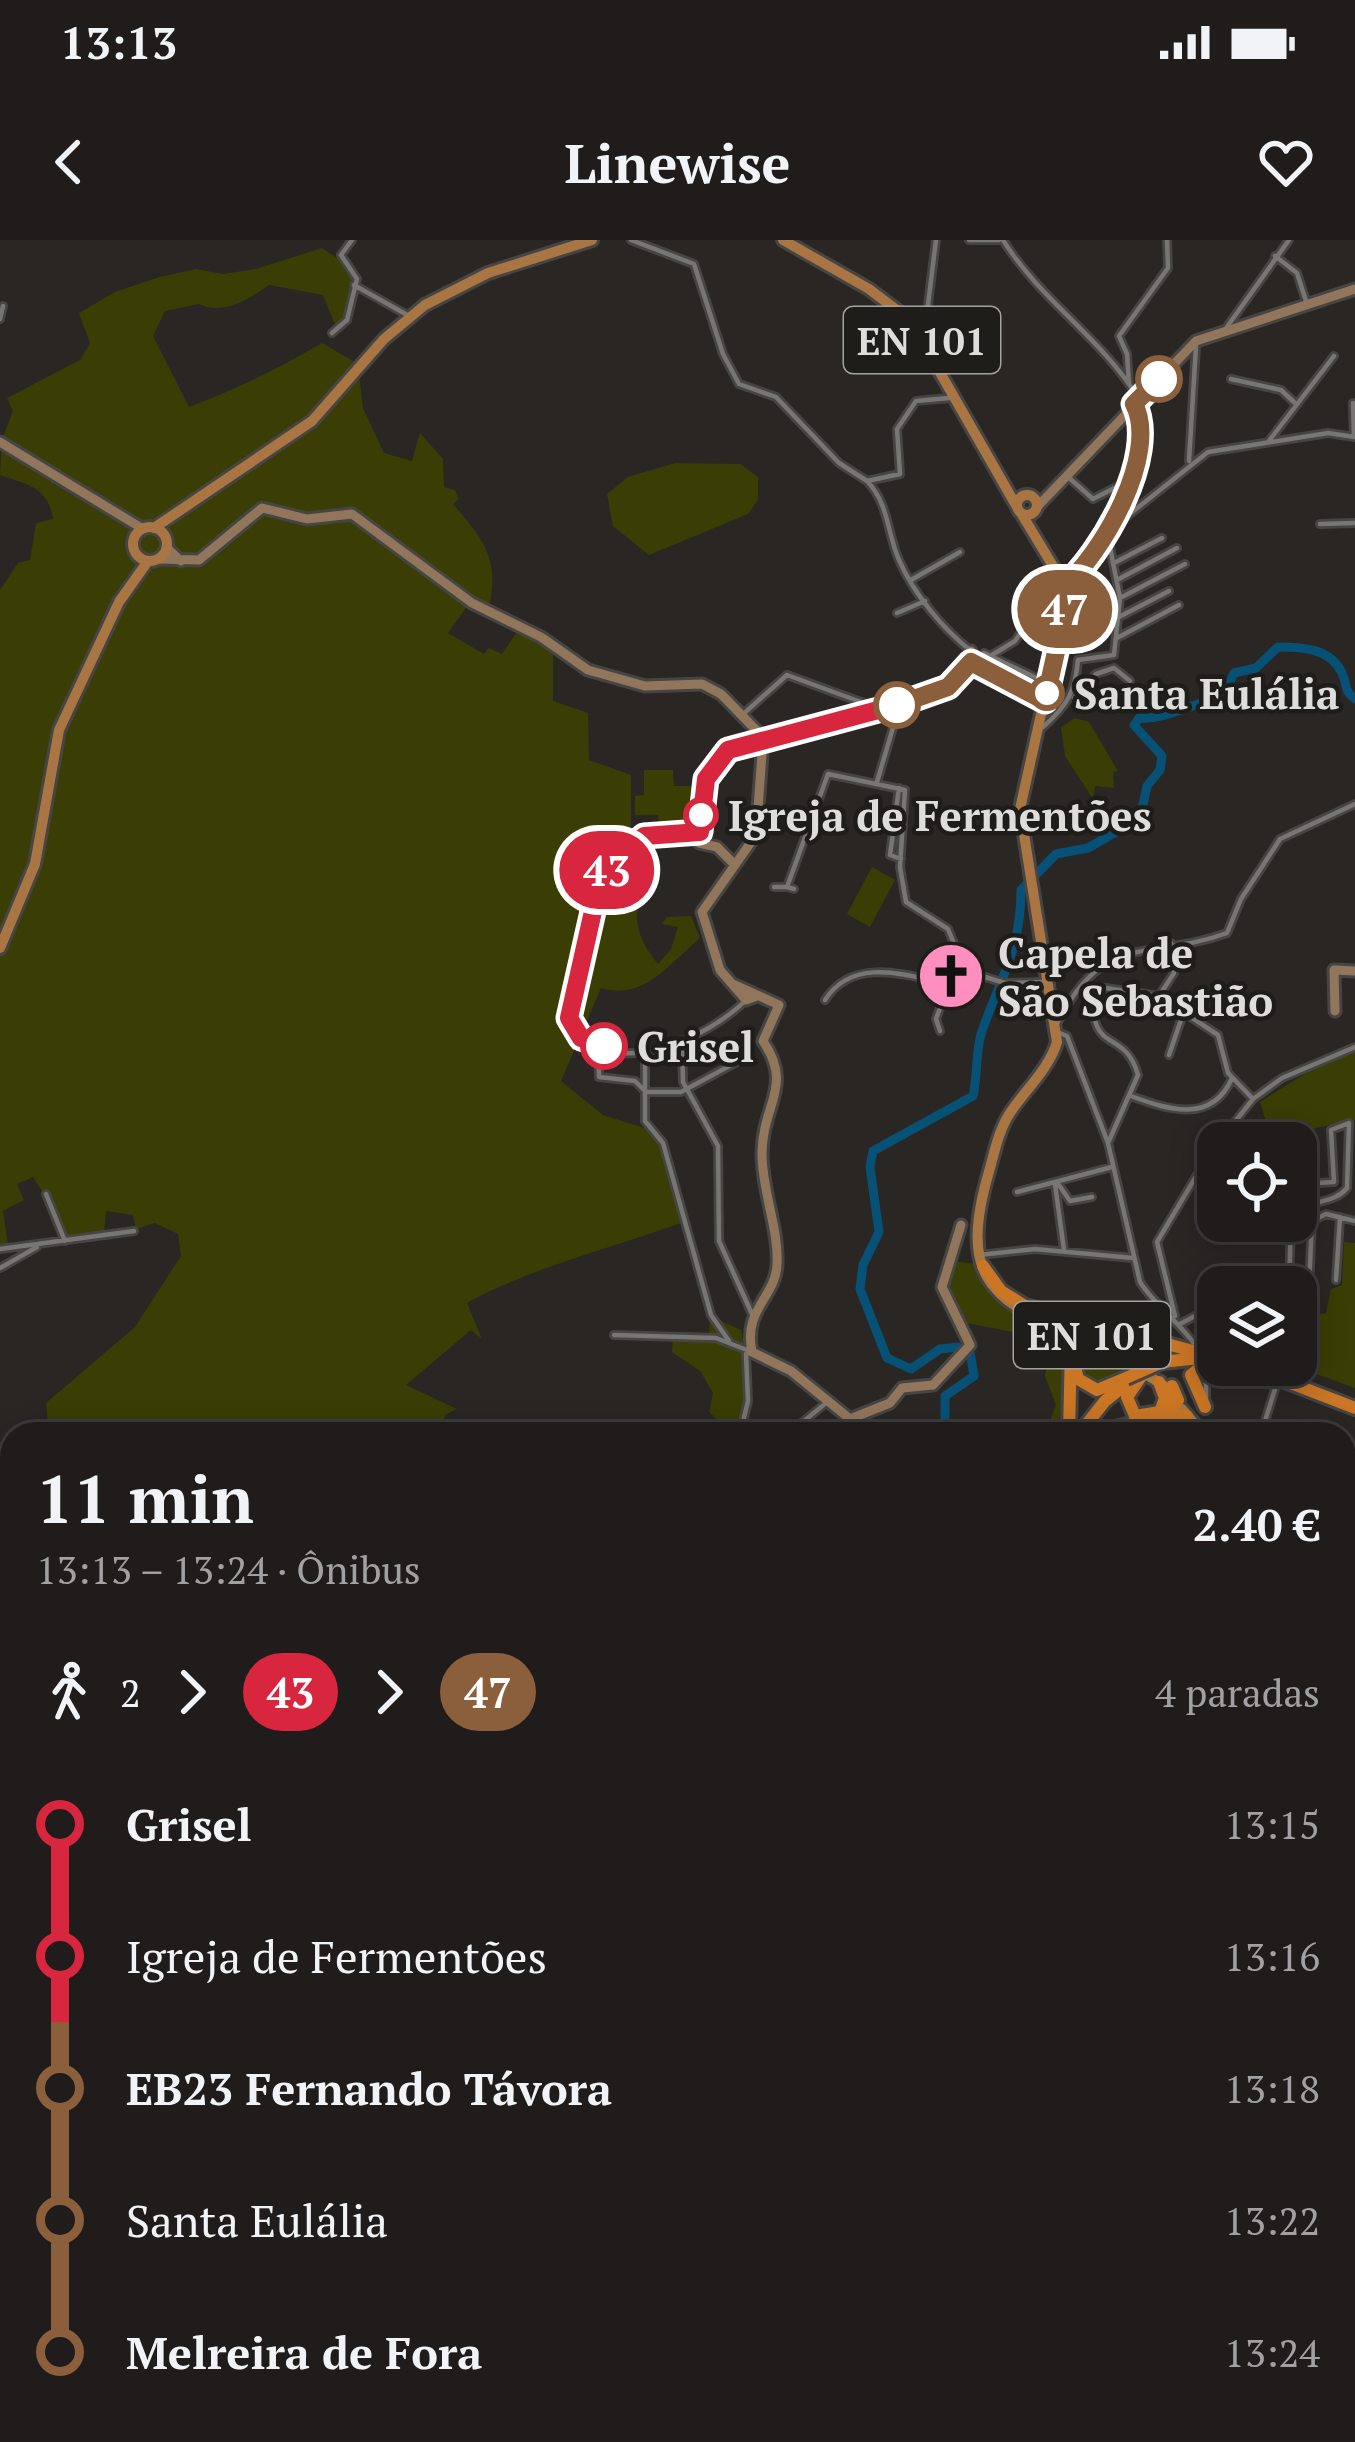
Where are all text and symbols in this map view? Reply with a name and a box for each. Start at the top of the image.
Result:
text: 13:13 [60,12,177,72]
text: Linewise [564,127,791,198]
icon: back [36,129,102,195]
icon: heart [1253,129,1319,195]
road number: EN 101 [844,307,1000,373]
unlabelled marker [1137,357,1181,401]
line badge: 47 [1011,570,1119,648]
text: 47 [1041,581,1089,637]
place label: Santa Eulália [1074,665,1339,721]
marker: Santa Eulália [1031,677,1063,709]
unlabelled marker [875,683,919,727]
place label: Igreja de Fermentões [728,787,1152,843]
marker: Igreja de Fermentões [685,799,717,831]
line badge: 43 [553,831,661,909]
text: 43 [583,842,631,898]
place label: Capela de São Sebastião [998,924,1273,1028]
church icon: Capela de São Sebastião [916,941,986,1011]
place label: Grisel [637,1018,754,1074]
marker: Grisel [582,1024,626,1068]
map controls [1197,1122,1317,1386]
button: locate [1197,1122,1317,1242]
button: layers [1197,1266,1317,1386]
road number: EN 101 [1014,1302,1170,1368]
text: 11 min [36,1454,254,1542]
text: 2.40 € [1193,1494,1320,1554]
text: 13:13 – 13:24 · Ônibus [36,1543,421,1595]
icon: walk [36,1659,102,1725]
icon: forward [159,1659,225,1725]
icon: forward [356,1659,422,1725]
text: 43 [267,1664,314,1720]
text: 47 [464,1664,512,1720]
text: 2 [120,1666,141,1718]
text: 4 paradas [1155,1666,1320,1718]
text: Grisel [126,1794,252,1854]
text: 13:15 [1224,1798,1320,1850]
text: Igreja de Fermentões [126,1926,547,1986]
text: 13:16 [1224,1930,1320,1982]
text: EB23 Fernando Távora [126,2058,612,2118]
text: 13:18 [1224,2062,1320,2114]
text: Santa Eulália [126,2190,388,2250]
text: 13:22 [1224,2194,1320,2246]
text: Melreira de Fora [126,2322,482,2382]
text: 13:24 [1224,2326,1320,2378]

